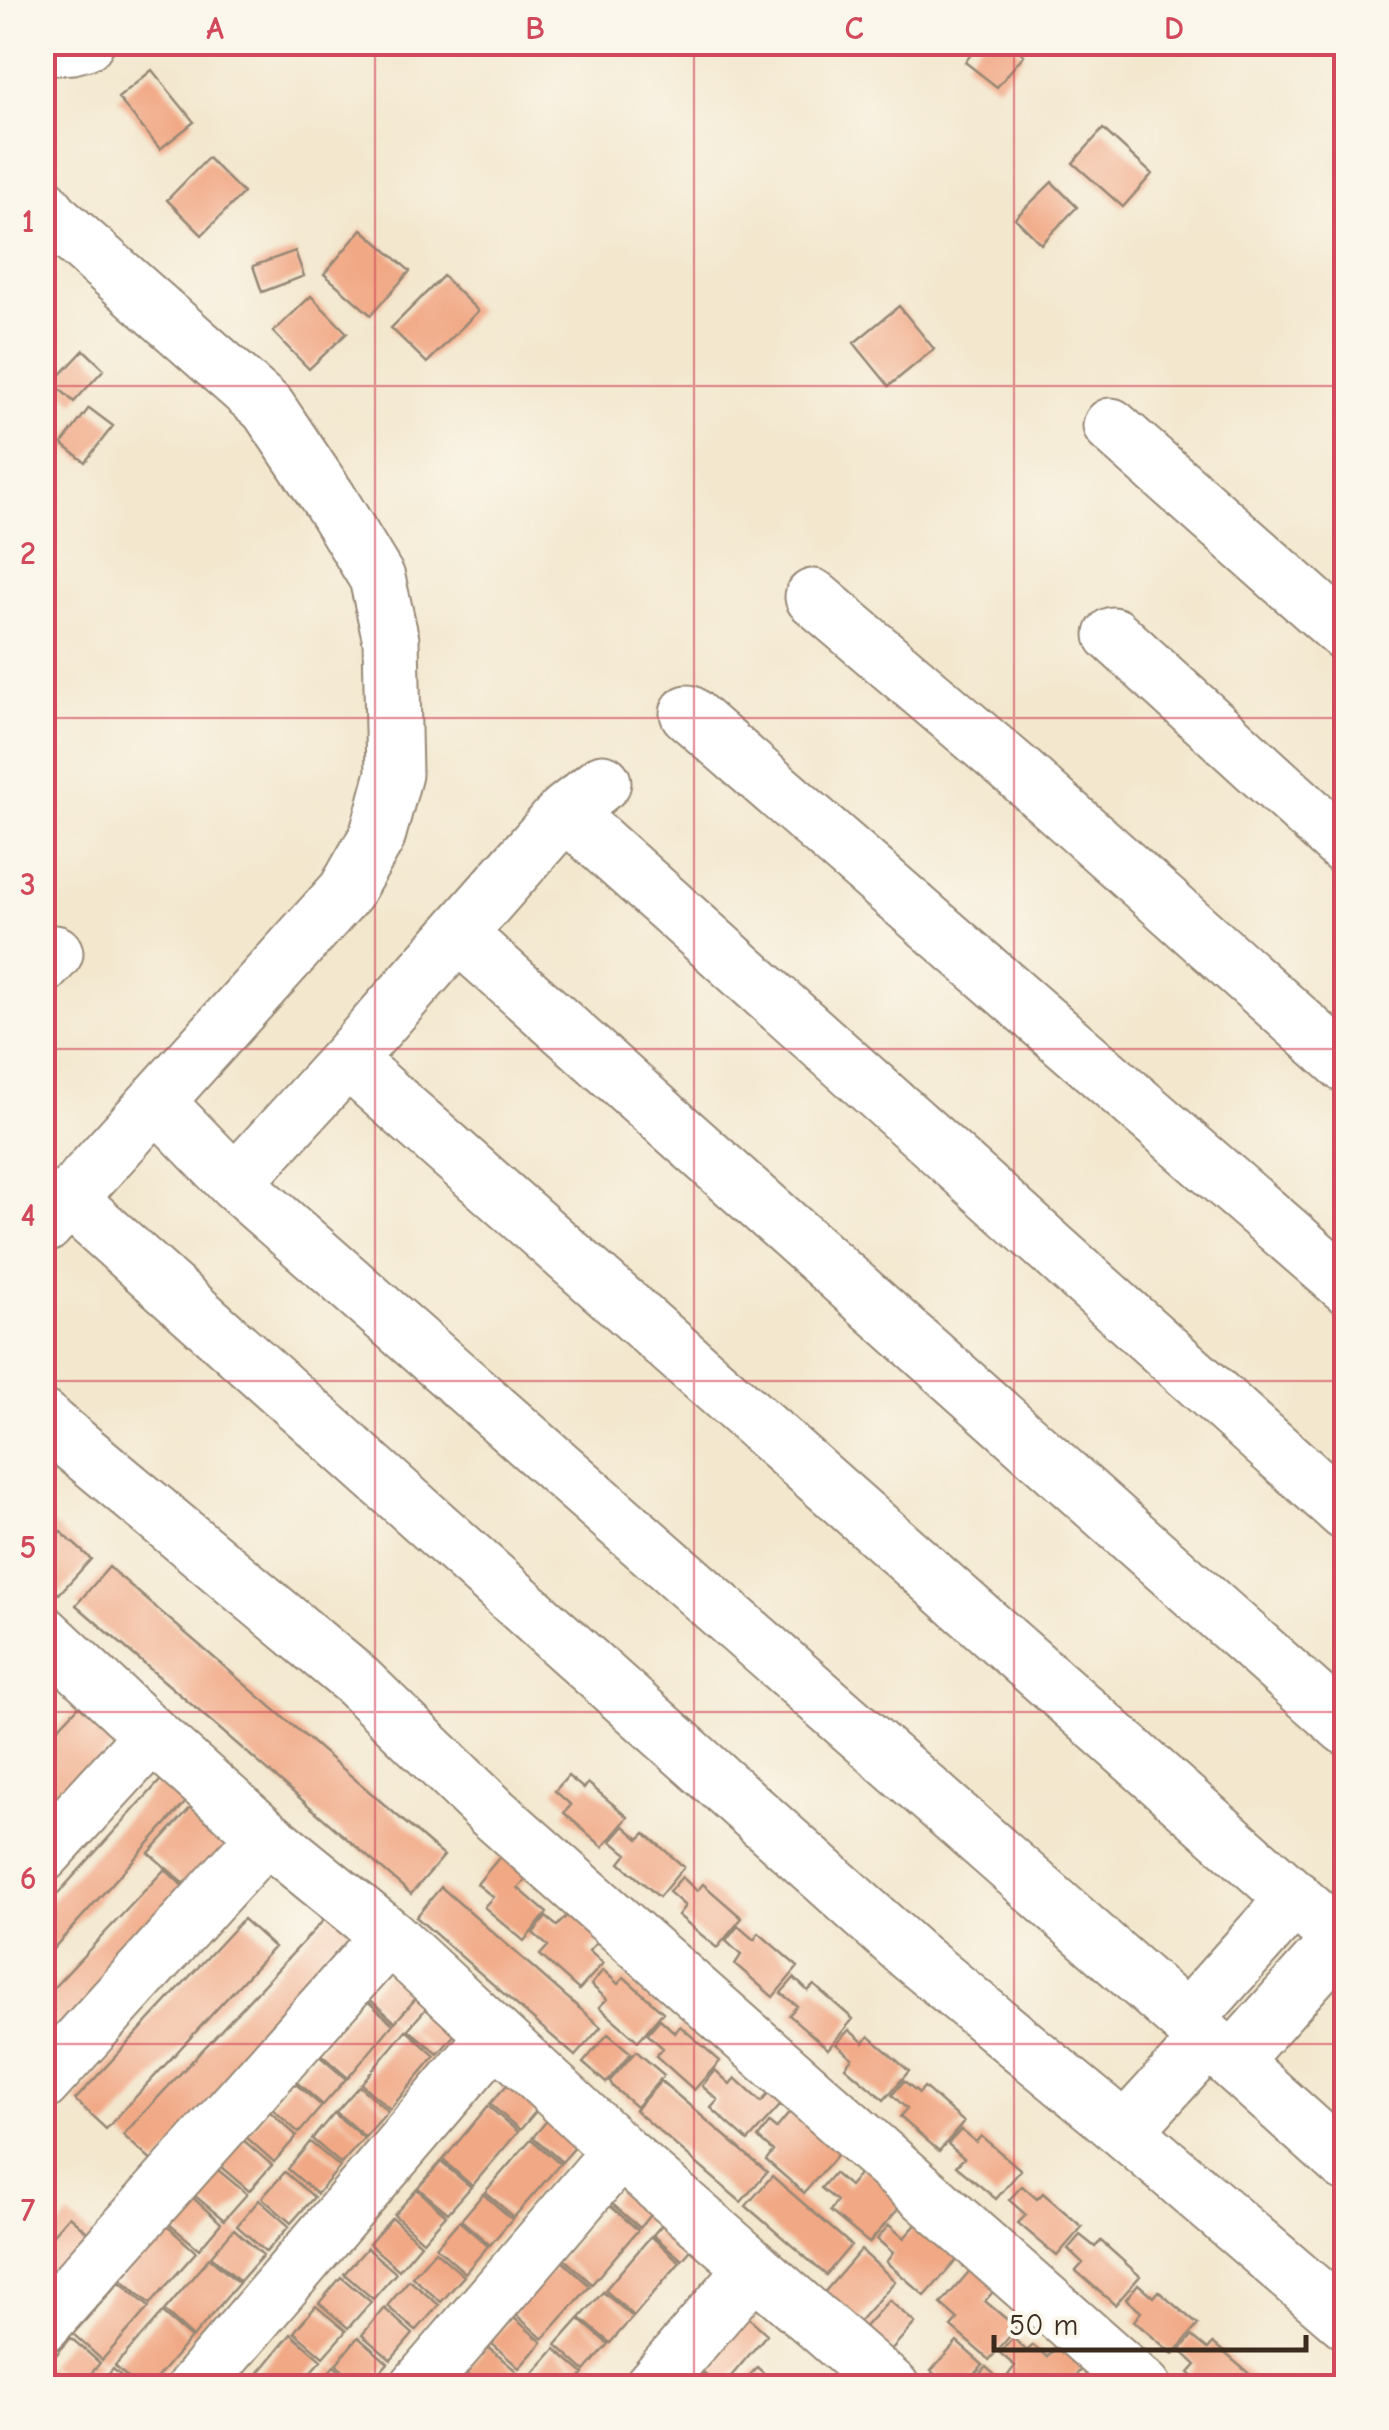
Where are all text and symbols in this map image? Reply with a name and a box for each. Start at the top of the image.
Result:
text: A [206,10,224,47]
text: B [525,10,545,47]
text: C [844,10,864,47]
text: D [1164,10,1184,47]
text: 1 [22,203,34,240]
text: 2 [20,535,36,572]
text: 3 [20,866,36,903]
text: 4 [20,1197,36,1234]
text: 5 [20,1529,37,1566]
text: 6 [20,1860,36,1897]
text: 7 [21,2192,36,2229]
scale bar [994,2290,1306,2352]
text: 50 m [1009,2308,1078,2343]

